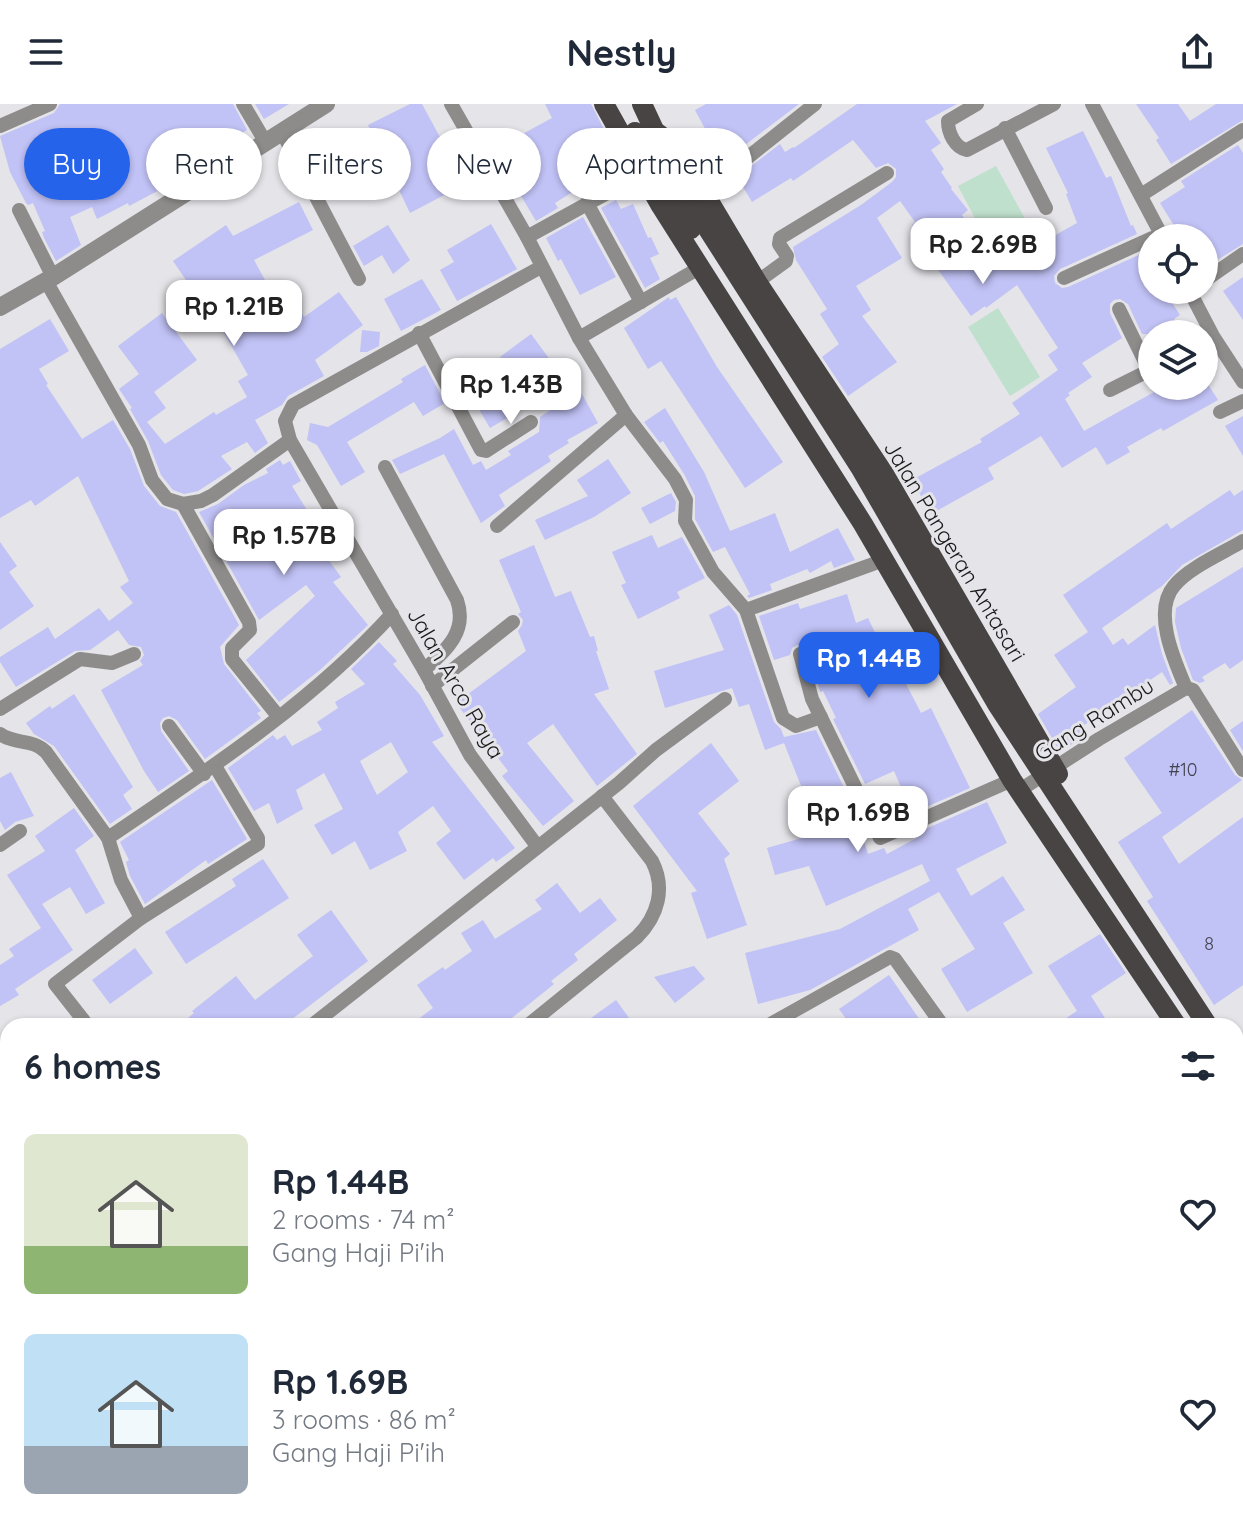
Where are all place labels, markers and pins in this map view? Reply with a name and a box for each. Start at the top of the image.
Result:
pin: Rp 2.69B [900,218,1066,286]
pin: Rp 1.21B [151,280,317,348]
pin: Rp 1.43B [428,358,594,426]
pin: Rp 1.57B [201,509,367,577]
pin: Rp 1.44B [786,632,952,700]
pin: Rp 1.69B [775,786,941,854]

